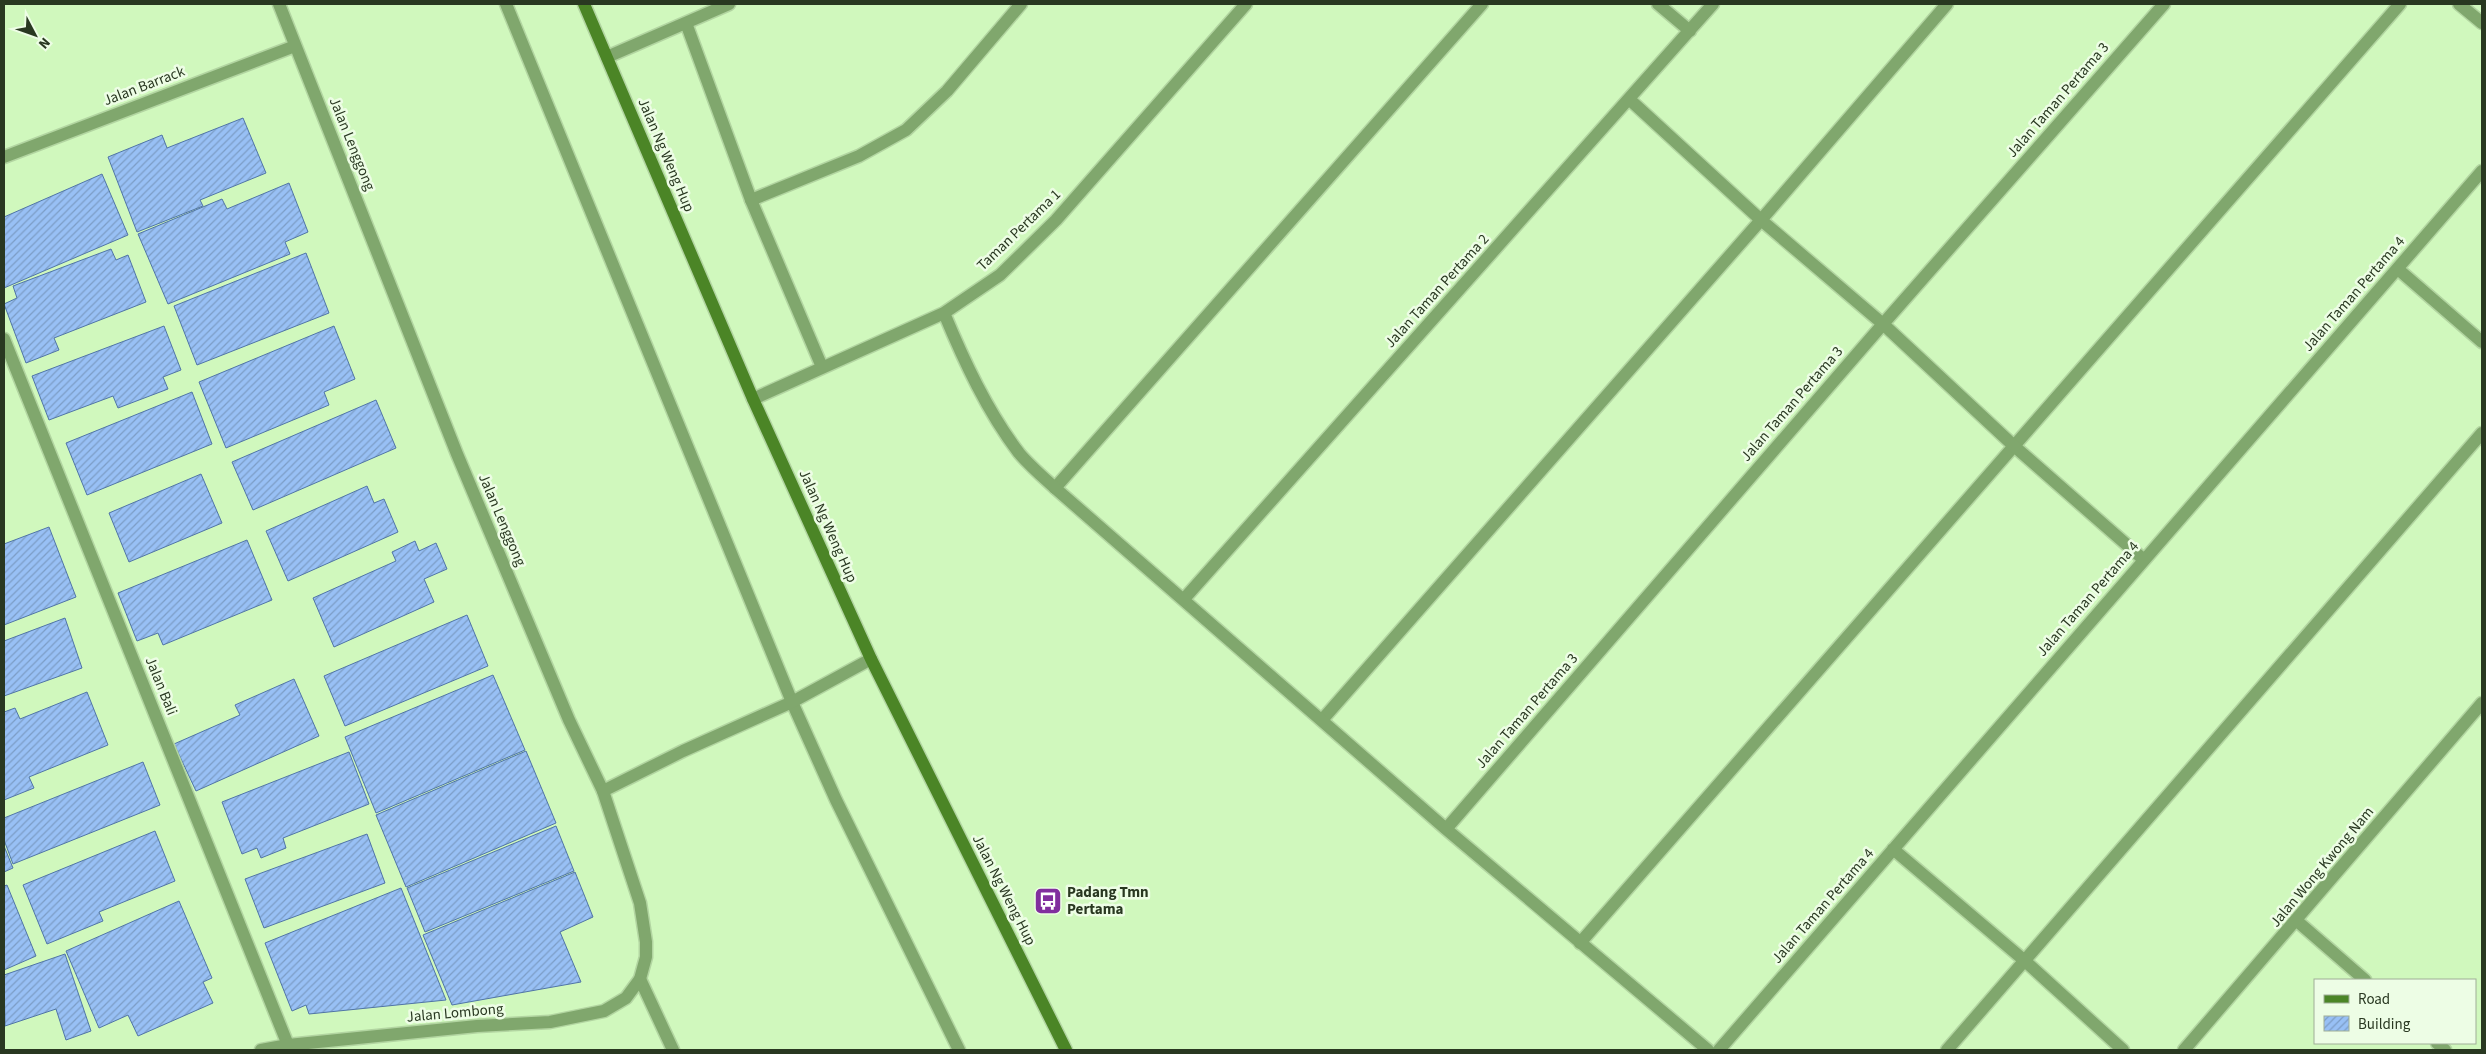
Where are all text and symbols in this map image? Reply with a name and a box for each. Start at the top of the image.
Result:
north arrow [10,10,60,60]
text: N [33,33,55,53]
street label: Jalan Taman Pertama 3 [2002,38,2114,162]
street label: Jalan Barrack [100,61,188,111]
street label: Jalan Lenggong [324,94,380,194]
street label: Jalan Ng Weng Hup [633,95,699,215]
street label: Taman Pertama 1 [972,184,1066,276]
street label: Jalan Taman Pertama 2 [1380,230,1494,352]
street label: Jalan Taman Pertama 4 [2298,231,2410,356]
street label: Jalan Taman Pertama 3 [1736,342,1848,466]
street label: Jalan Ng Weng Hup [794,466,862,586]
street label: Jalan Lenggong [473,470,531,570]
street label: Jalan Taman Pertama 4 [2032,536,2144,661]
street label: Jalan Taman Pertama 3 [1471,649,1583,773]
street label: Jalan Bali [140,654,182,718]
street label: Jalan Wong Kwong Nam [2265,802,2379,932]
street label: Jalan Ng Weng Hup [967,831,1041,949]
street label: Jalan Taman Pertama 4 [1767,843,1879,968]
place label: Padang Tmn Pertama [1067,882,1149,920]
bus stop icon: Padang Tmn Pertama [1033,886,1063,916]
legend [2314,979,2476,1044]
text: Road [2358,989,2390,1010]
street label: Jalan Lombong [406,998,505,1028]
text: Building [2358,1014,2411,1035]

